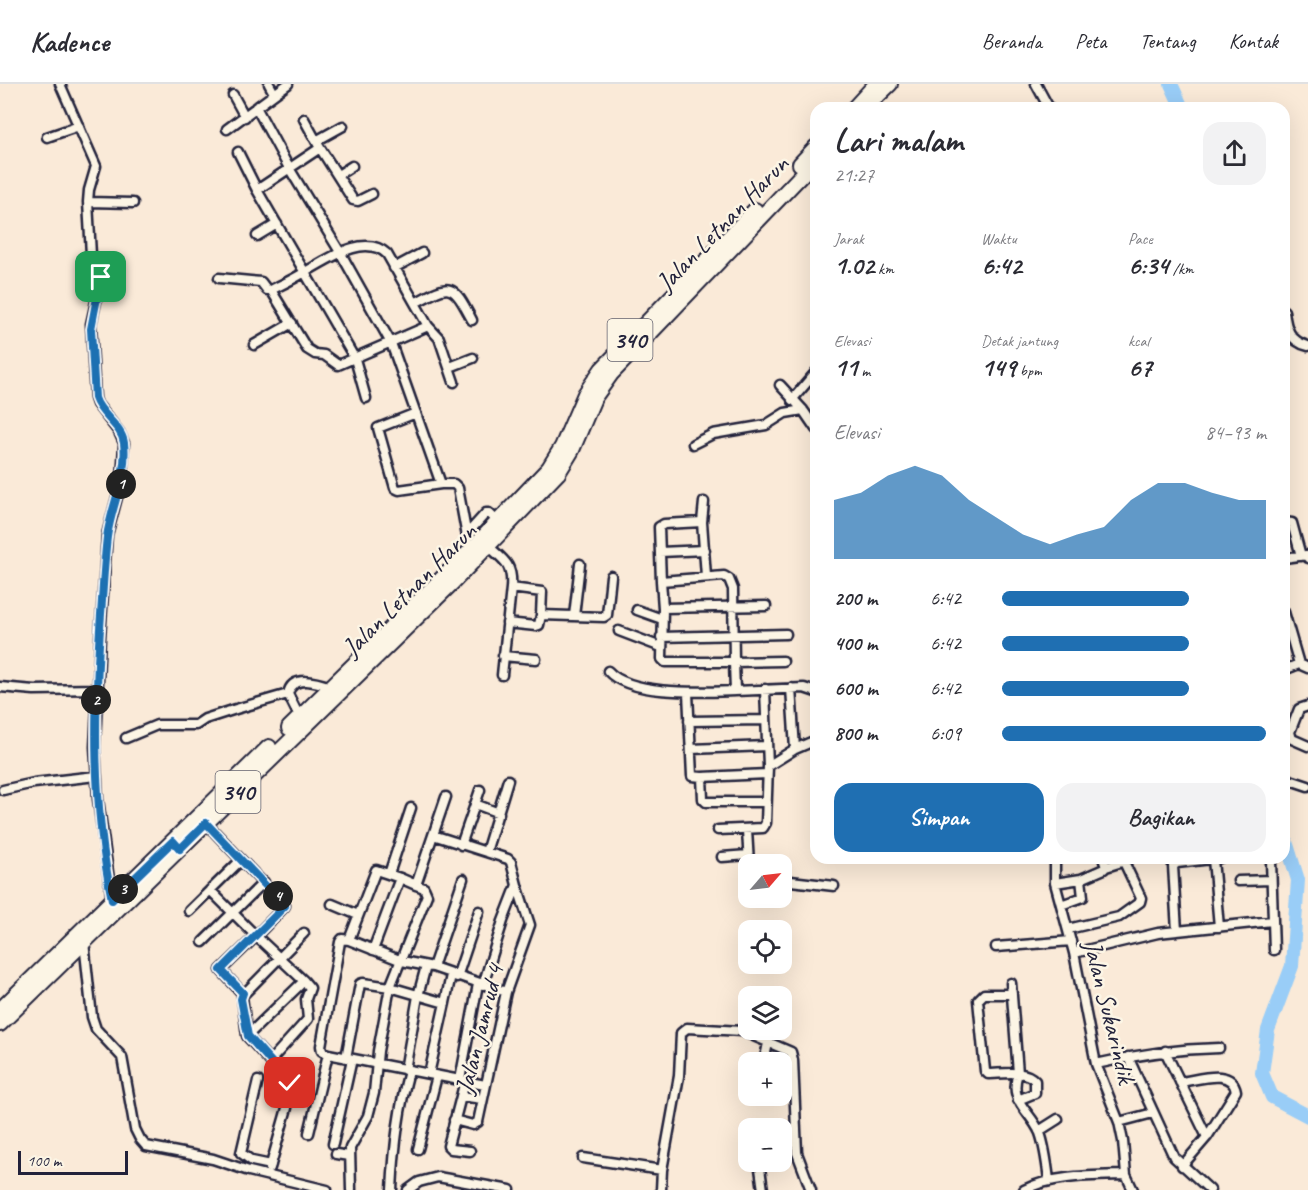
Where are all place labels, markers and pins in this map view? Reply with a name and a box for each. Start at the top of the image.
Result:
pin [75,251,126,302]
pin: 1 [106,469,136,499]
pin: 2 [81,685,111,715]
pin: 3 [108,874,138,904]
pin: 4 [263,881,293,911]
pin [264,1057,315,1108]

